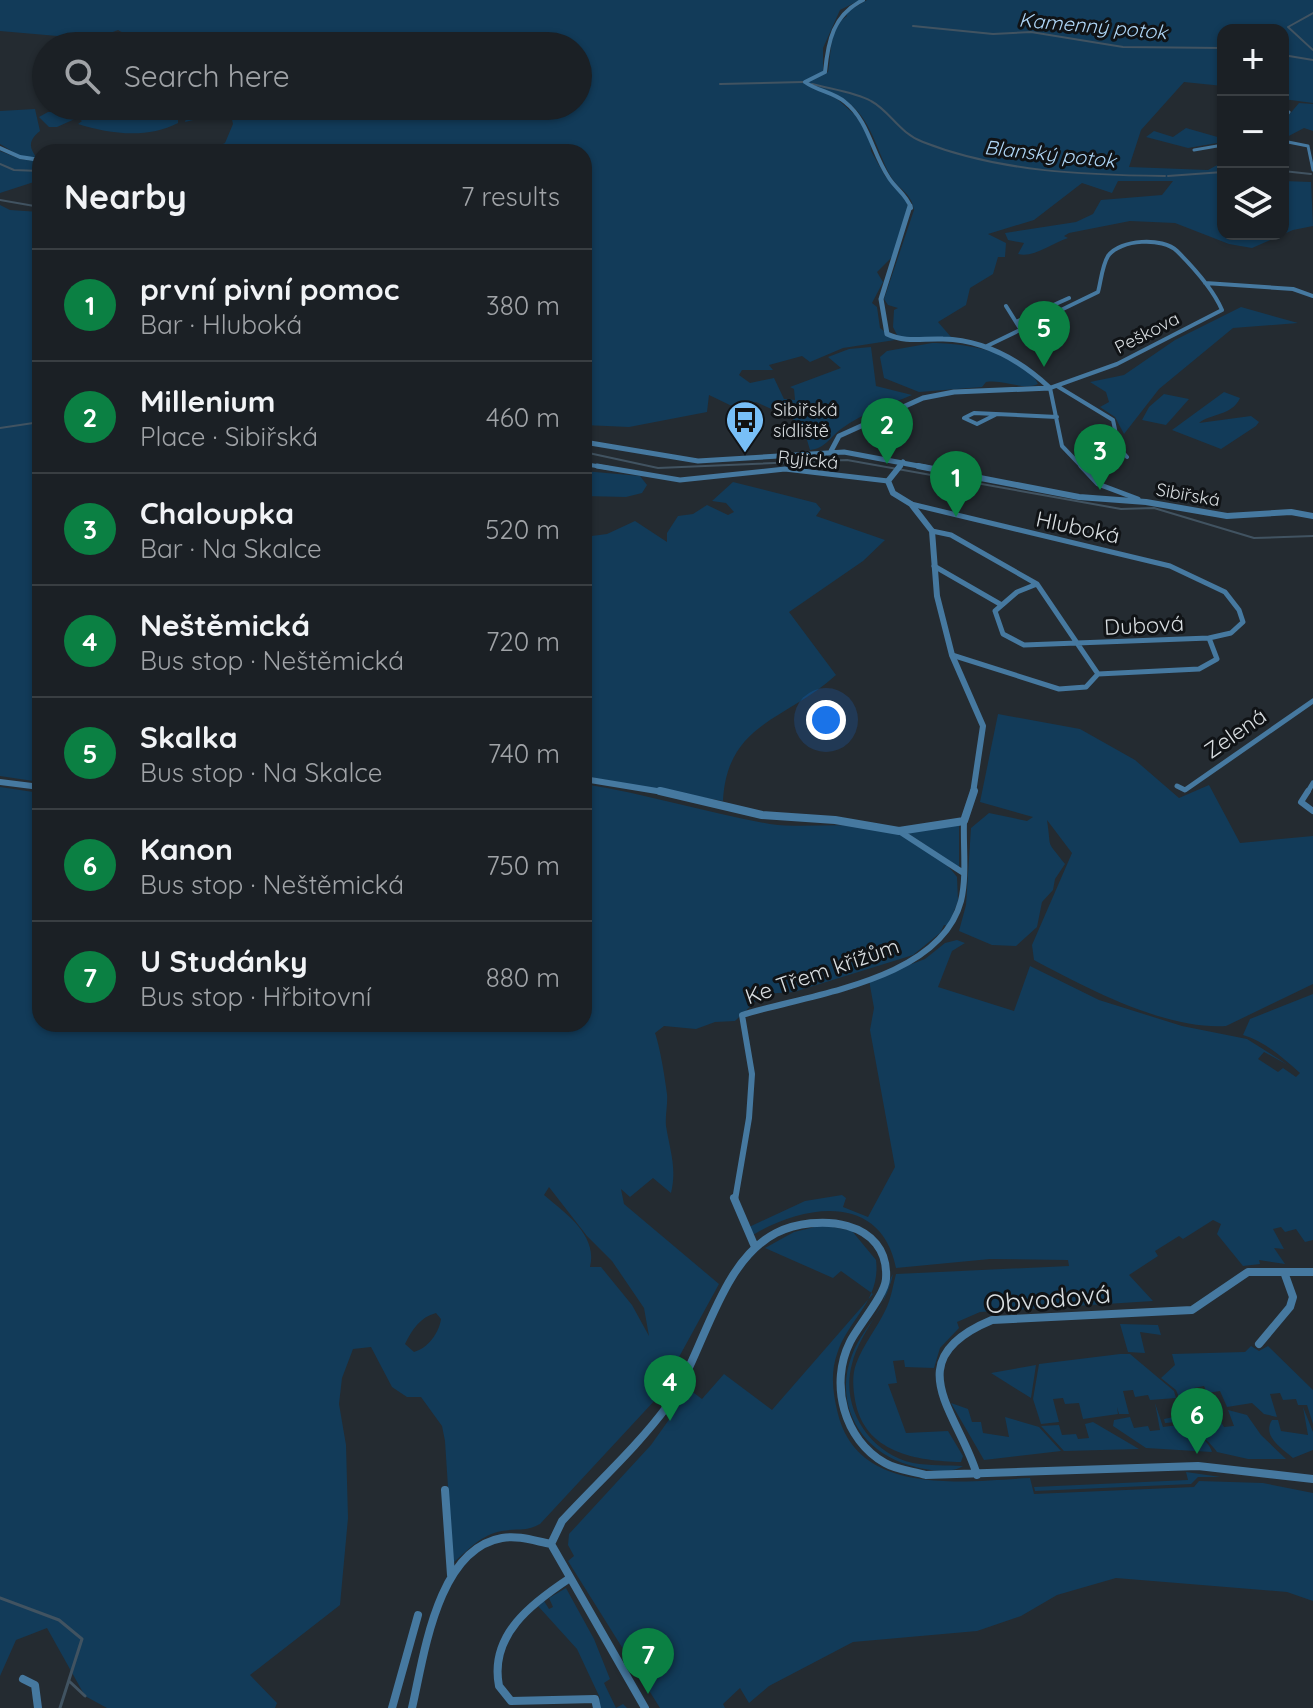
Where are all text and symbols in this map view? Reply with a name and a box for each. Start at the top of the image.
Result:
water label: Kamenný potok [1018,7,1170,45]
map controls [1217,24,1289,240]
button: + [1217,24,1289,96]
search box [32,32,592,120]
icon: search [60,54,104,98]
text: Search here [124,57,290,95]
button: − [1217,96,1289,168]
water label: Blanský potok [983,134,1119,173]
button: layers [1217,168,1289,240]
text: Nearby [64,175,187,218]
text: 7 results [461,180,560,213]
text: první pivní pomoc [140,270,399,308]
text: 1 [85,289,95,322]
text: 380 m [486,289,560,322]
pin: 5 [1018,301,1070,367]
street label: Peškova [1111,307,1183,359]
text: Bar · Hluboká [140,308,302,341]
text: Millenium [140,382,275,420]
place label: Sibiřská sídliště [773,398,838,442]
pin: 2 [861,398,913,464]
bus stop icon: Sibiřská sídliště [724,399,766,454]
text: 2 [83,401,97,434]
text: 460 m [486,401,560,434]
text: Place · Sibiřská [140,420,318,453]
pin: 3 [1074,424,1126,490]
street label: Ryjická [777,445,839,474]
pin: 1 [930,451,982,517]
street label: Sibiřská [1154,478,1222,511]
text: Chaloupka [140,494,294,532]
street label: Hluboká [1034,504,1122,550]
text: 3 [83,513,97,546]
text: 520 m [485,513,560,546]
text: Bar · Na Skalce [140,532,322,565]
text: Neštěmická [140,606,310,644]
street label: Dubová [1103,609,1185,641]
text: 4 [82,625,98,658]
text: 720 m [486,625,560,658]
text: Bus stop · Neštěmická [140,644,404,677]
your location [806,700,846,740]
street label: Zelená [1198,702,1272,764]
text: Skalka [140,718,238,756]
text: 5 [83,737,97,770]
text: 740 m [488,737,560,770]
text: Bus stop · Na Skalce [140,756,382,789]
text: Kanon [140,830,233,868]
text: 6 [83,849,97,882]
text: 750 m [486,849,560,882]
text: Bus stop · Neštěmická [140,868,404,901]
street label: Ke Třem křížům [741,932,903,1010]
text: U Studánky [140,942,308,980]
text: 7 [83,961,97,994]
text: 880 m [486,961,560,994]
text: Bus stop · Hřbitovní [140,980,371,1013]
street label: Obvodová [984,1277,1112,1320]
pin: 4 [644,1355,696,1421]
pin: 6 [1171,1388,1223,1454]
pin: 7 [622,1628,674,1694]

